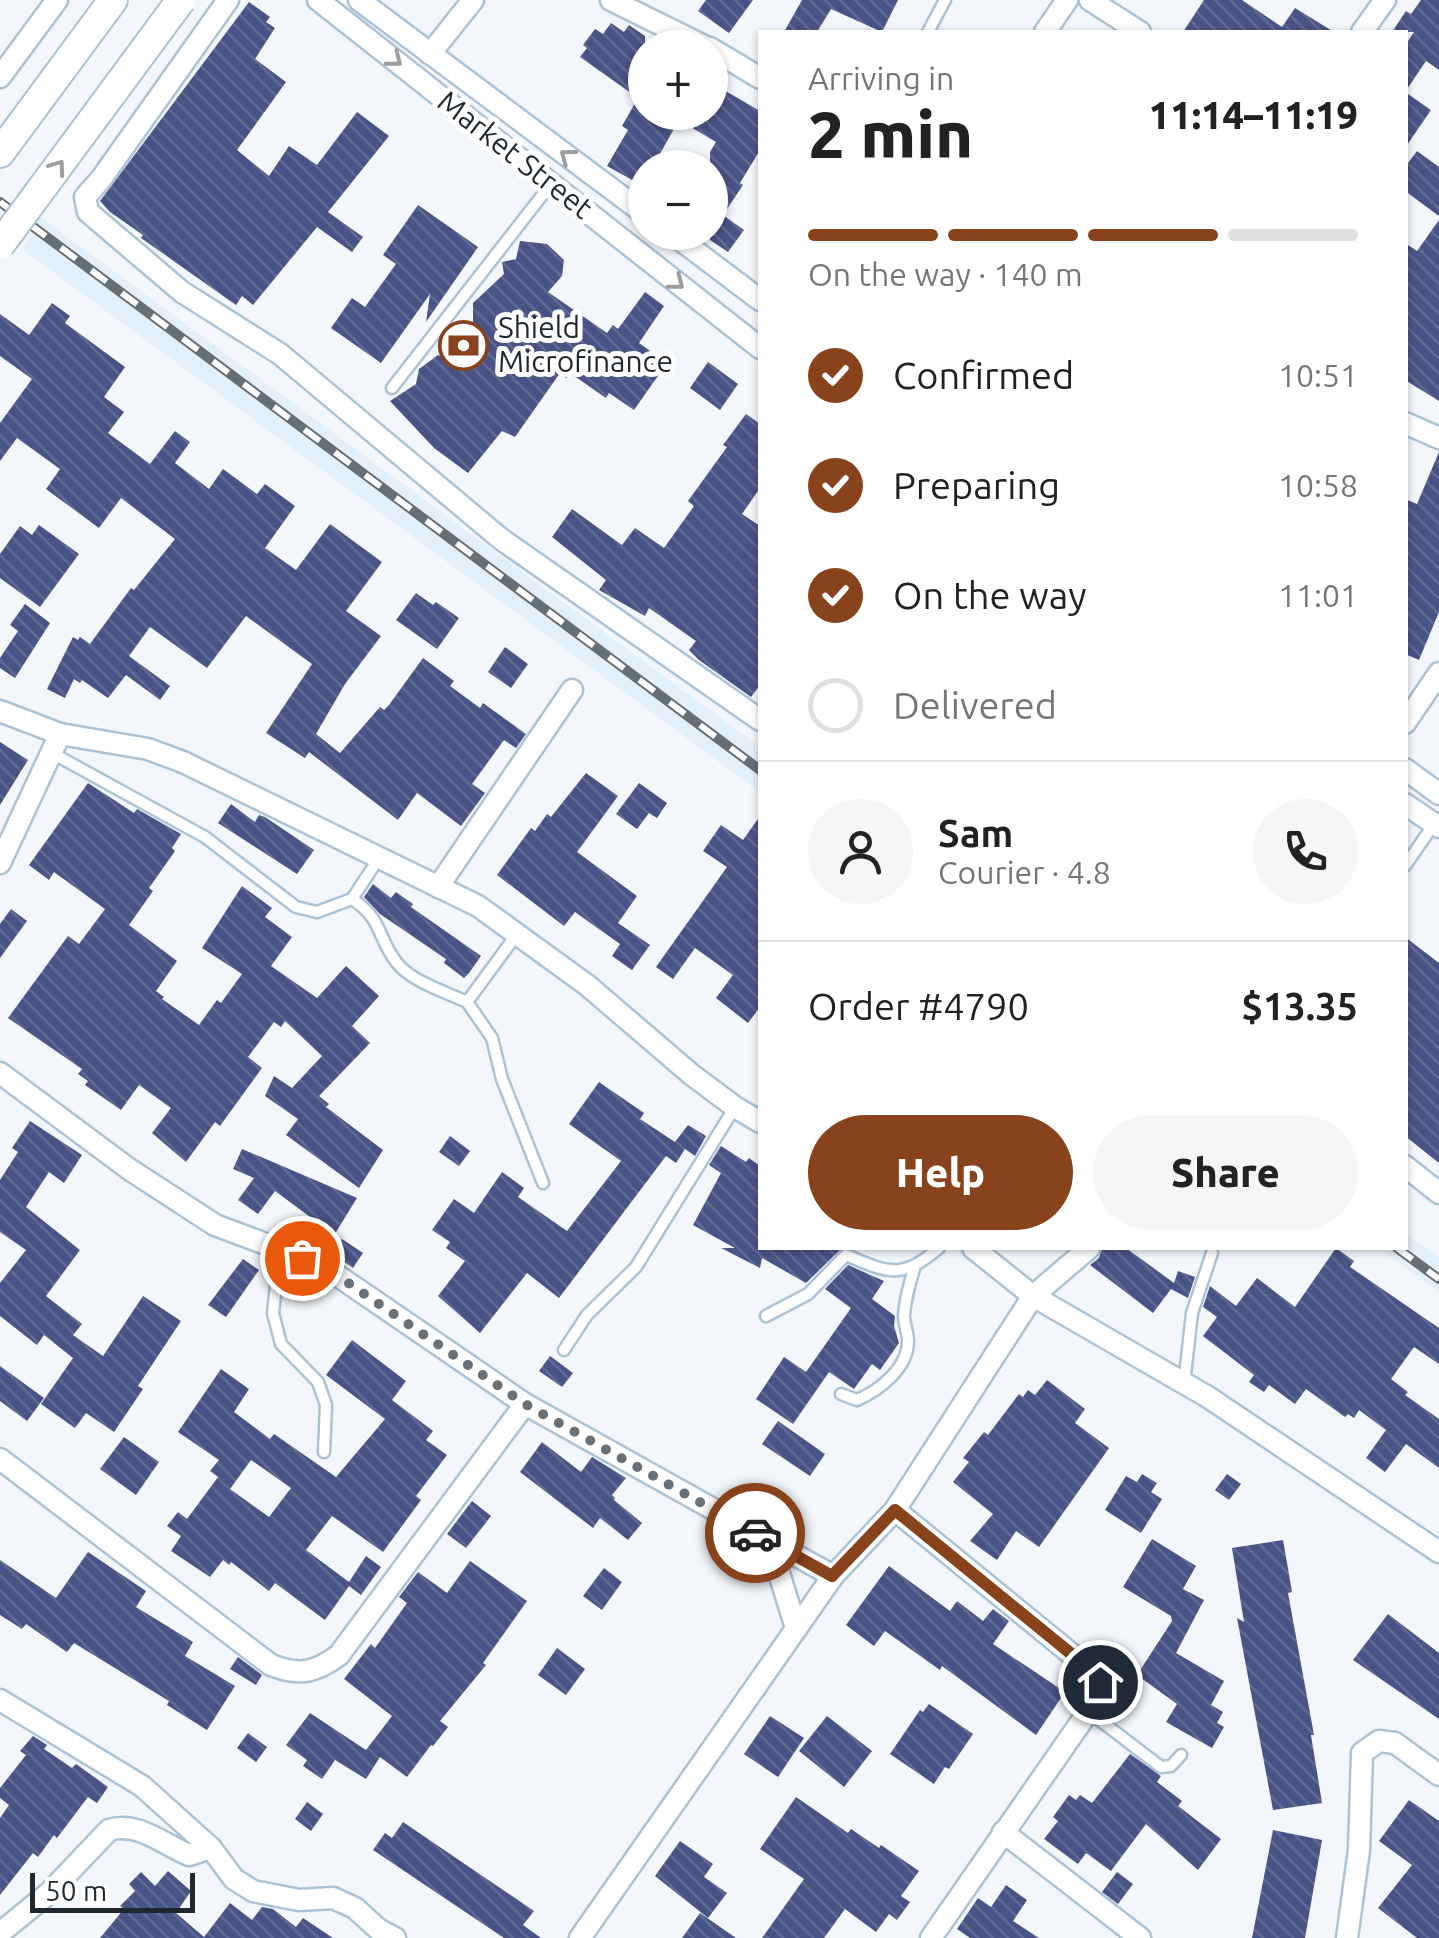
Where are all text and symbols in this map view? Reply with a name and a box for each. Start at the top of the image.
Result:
map controls [628,30,728,250]
button: + [628,30,728,130]
one-way arrow [383,48,401,66]
text: Arriving in [808,60,954,96]
street label: Market Street [432,83,600,225]
text: 11:14–11:19 [1149,94,1358,136]
text: 2 min [808,97,973,170]
one-way arrow [560,150,578,167]
button: − [628,150,728,250]
one-way arrow [46,160,63,178]
text: On the way · 140 m [808,256,1083,292]
one-way arrow [666,271,684,289]
place label: Shield Microfinance [498,310,673,378]
bank icon: Shield Microfinance [437,319,489,371]
icon: check [808,348,863,403]
text: Confirmed [893,354,1074,396]
text: 10:51 [1278,357,1358,393]
icon: check [808,458,863,513]
text: Preparing [893,464,1060,506]
text: 10:58 [1278,467,1358,503]
icon: check [808,568,863,623]
text: On the way [893,574,1086,616]
text: 11:01 [1278,577,1358,613]
text: Delivered [893,684,1057,726]
button: person [808,799,913,904]
button: phone [1253,799,1358,904]
text: Sam [938,812,1013,854]
text: Courier · 4.8 [938,854,1111,890]
text: Order #4790 [808,985,1029,1027]
text: $13.35 [1241,985,1358,1027]
button: Help [808,1115,1073,1230]
button: Share [1093,1115,1358,1230]
pin [260,1216,345,1301]
icon: bag [275,1231,330,1286]
courier [705,1483,805,1583]
icon: car [728,1506,783,1561]
pin [1058,1640,1143,1725]
icon: home [1073,1655,1128,1710]
scale bar [30,1868,195,1912]
text: 50 m [45,1875,107,1906]

